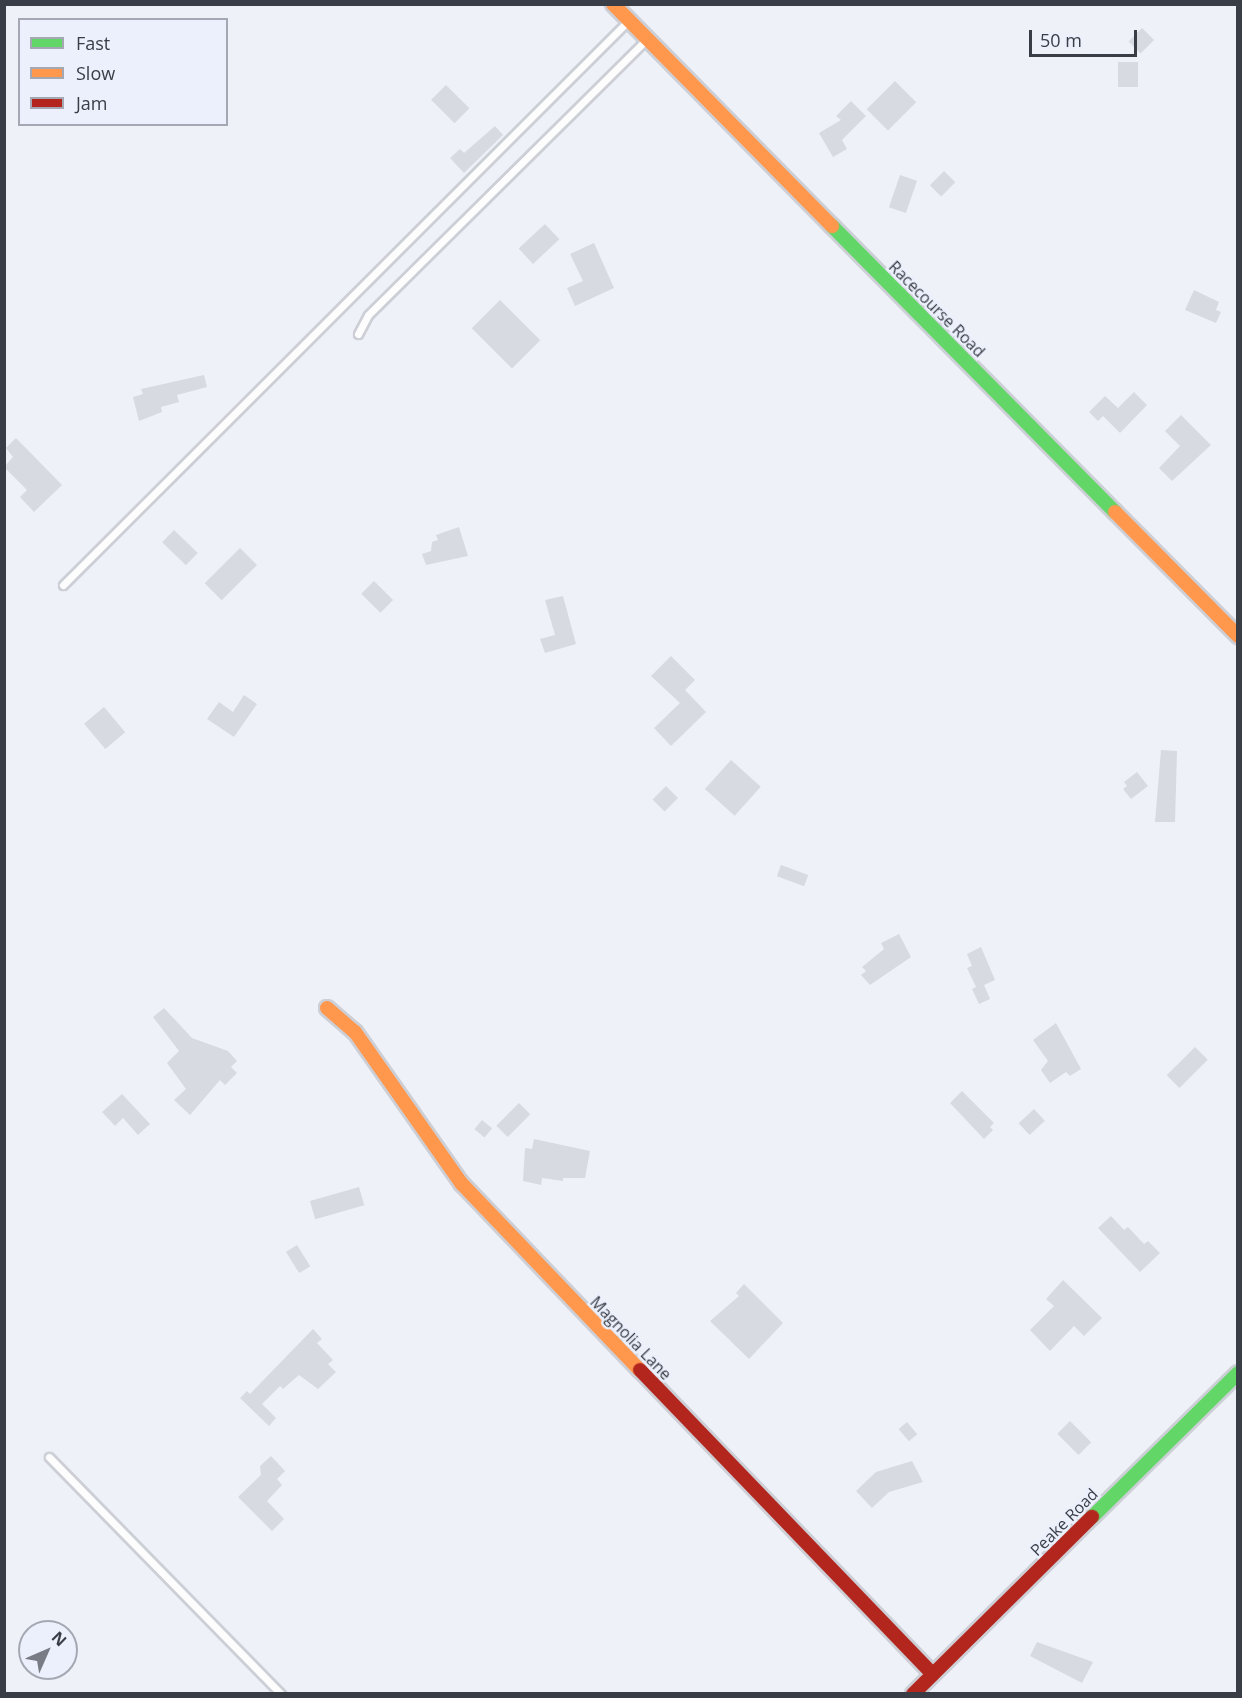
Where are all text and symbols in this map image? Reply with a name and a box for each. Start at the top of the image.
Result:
legend [18,18,228,126]
scale bar [1032,18,1140,56]
text: 50 m [1040,28,1082,52]
text: Fast [76,31,110,55]
text: Slow [76,61,115,85]
text: Jam [76,91,108,115]
street label: Racecourse Road [885,257,989,361]
street label: Magnolia Lane [586,1292,676,1384]
street label: Peake Road [1026,1484,1102,1560]
north arrow [18,1620,78,1680]
text: N [47,1626,72,1651]

